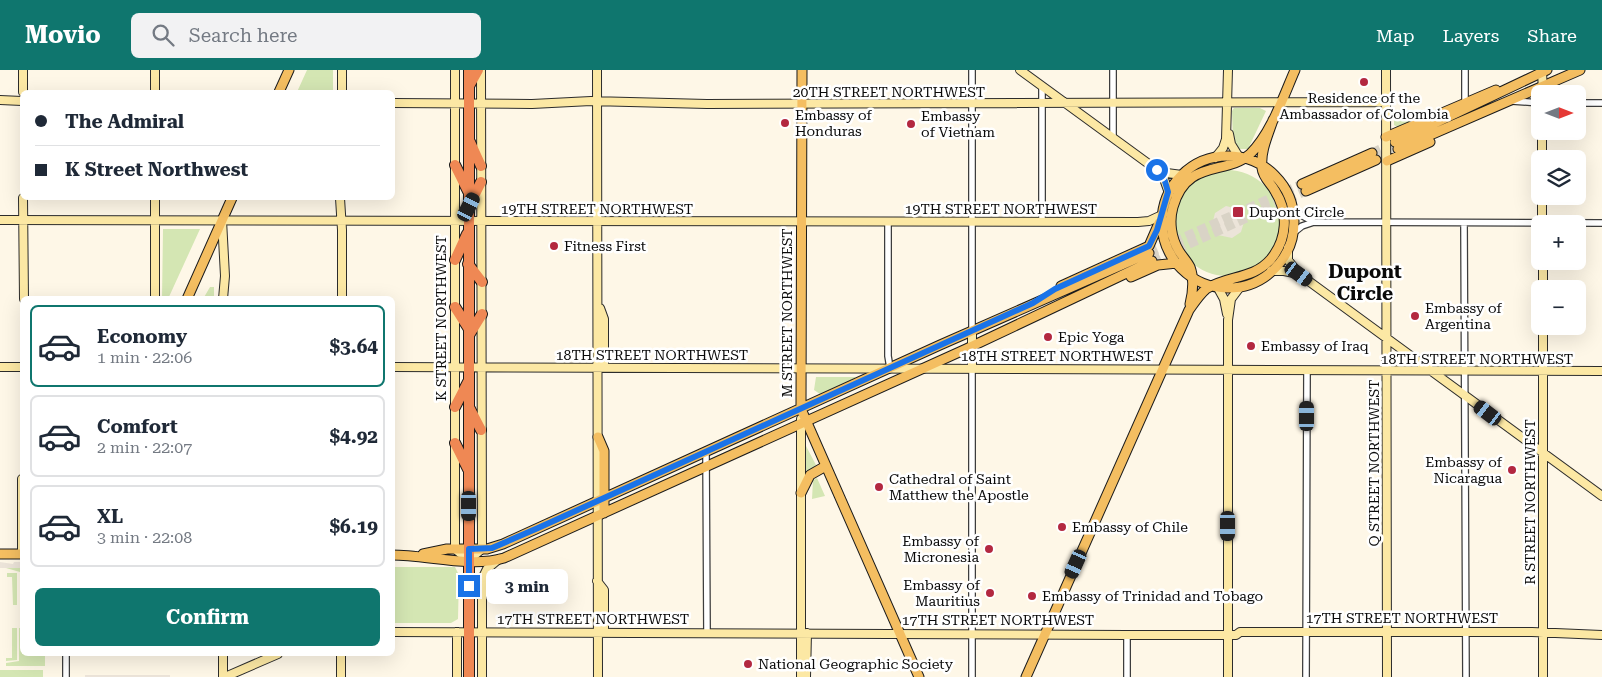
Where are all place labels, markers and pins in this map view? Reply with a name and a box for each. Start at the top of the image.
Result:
marker: Residence of the Ambassador of Colombia [1358,76,1370,88]
place label: Residence of the Ambassador of Colombia [1280,90,1449,122]
place label: Embassy of Honduras [795,107,872,139]
place label: Embassy of Vietnam [921,108,995,140]
marker: Embassy of Honduras [779,117,791,129]
marker: Embassy of Vietnam [905,118,917,130]
place label: Dupont Circle [1249,204,1345,220]
marker: Dupont Circle [1231,205,1245,219]
place label: Fitness First [564,238,646,254]
marker: Fitness First [548,240,560,252]
place label: Embassy of Argentina [1425,300,1502,332]
marker: Embassy of Argentina [1409,310,1421,322]
place label: Epic Yoga [1058,329,1125,345]
marker: Epic Yoga [1042,331,1054,343]
place label: Embassy of Iraq [1261,338,1369,354]
marker: Embassy of Iraq [1245,340,1257,352]
place label: Embassy of Nicaragua [1425,454,1503,486]
marker: Embassy of Nicaragua [1506,464,1518,476]
place label: Cathedral of Saint Matthew the Apostle [889,471,1029,503]
marker: Cathedral of Saint Matthew the Apostle [873,481,885,493]
place label: Embassy of Chile [1072,519,1188,535]
marker: Embassy of Chile [1056,521,1068,533]
place label: Embassy of Micronesia [902,533,980,565]
marker: Embassy of Micronesia [983,543,995,555]
place label: Embassy of Mauritius [903,577,981,609]
marker: Embassy of Mauritius [984,587,996,599]
place label: Embassy of Trinidad and Tobago [1042,588,1263,604]
marker: Embassy of Trinidad and Tobago [1026,590,1038,602]
place label: National Geographic Society [758,656,954,672]
marker: National Geographic Society [742,658,754,670]

